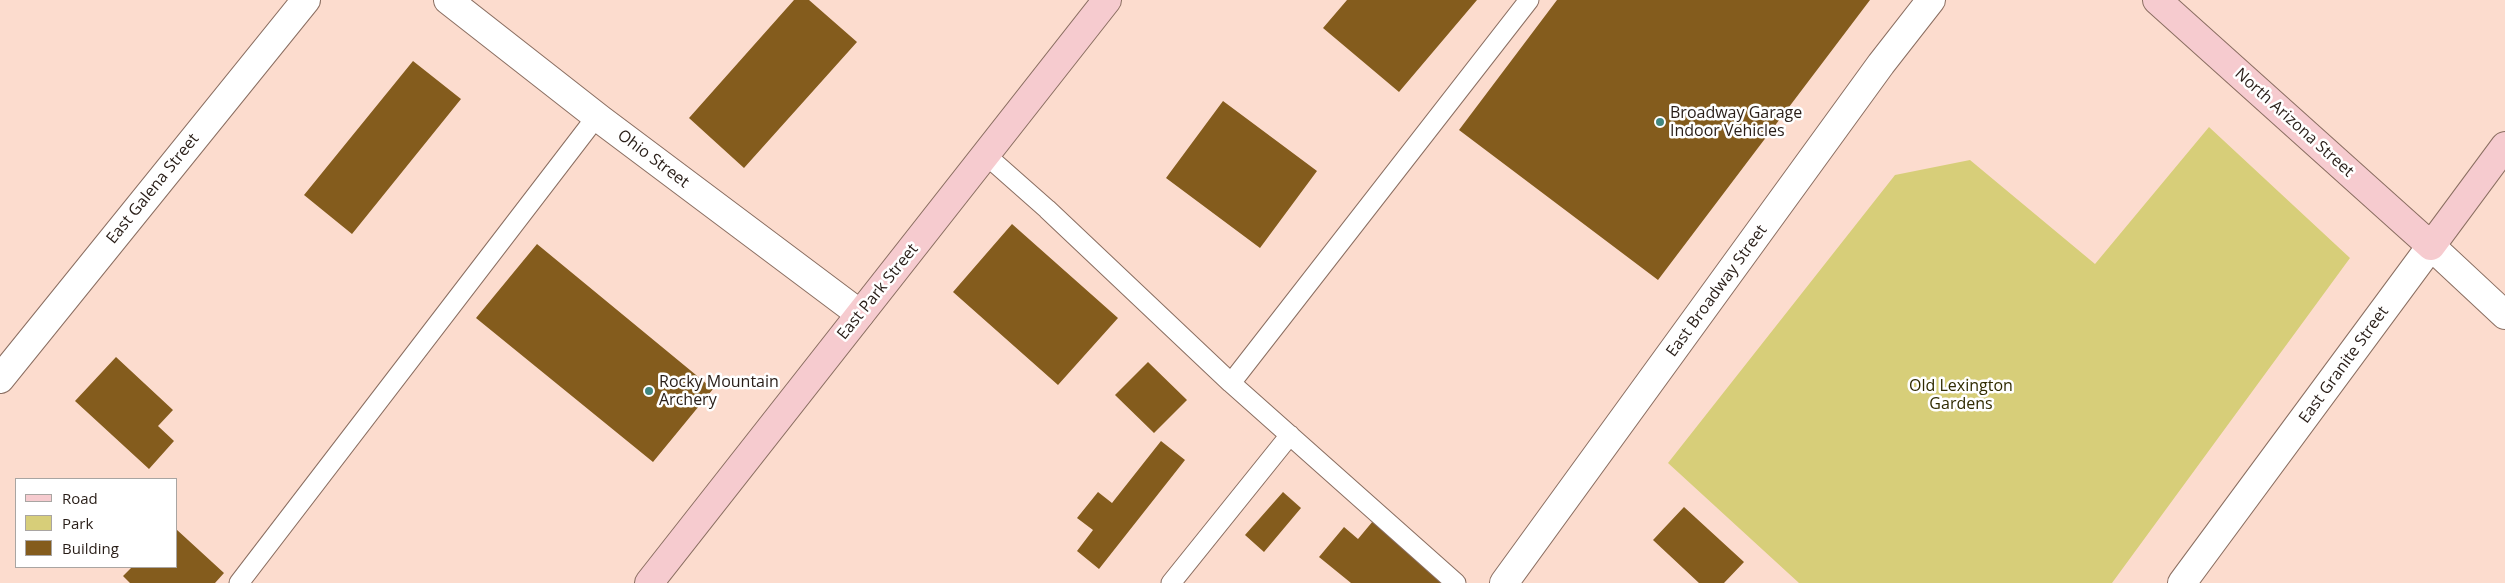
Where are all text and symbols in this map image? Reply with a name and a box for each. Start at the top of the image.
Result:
street label: North Arizona Street [2231,65,2357,181]
place label: Broadway Garage Indoor Vehicles [1670,103,1802,141]
marker: Broadway Garage Indoor Vehicles [1654,116,1666,128]
street label: Ohio Street [613,126,693,192]
street label: East Galena Street [103,130,203,248]
street label: East Broadway Street [1663,221,1771,361]
street label: East Park Street [834,240,922,344]
street label: East Granite Street [2295,303,2393,427]
place label: Rocky Mountain Archery [659,372,779,410]
park label: Old Lexington Gardens [1909,376,2013,414]
marker: Rocky Mountain Archery [643,385,655,397]
legend [15,478,178,568]
text: Road [62,488,98,508]
text: Park [62,513,93,533]
text: Building [62,538,119,558]

